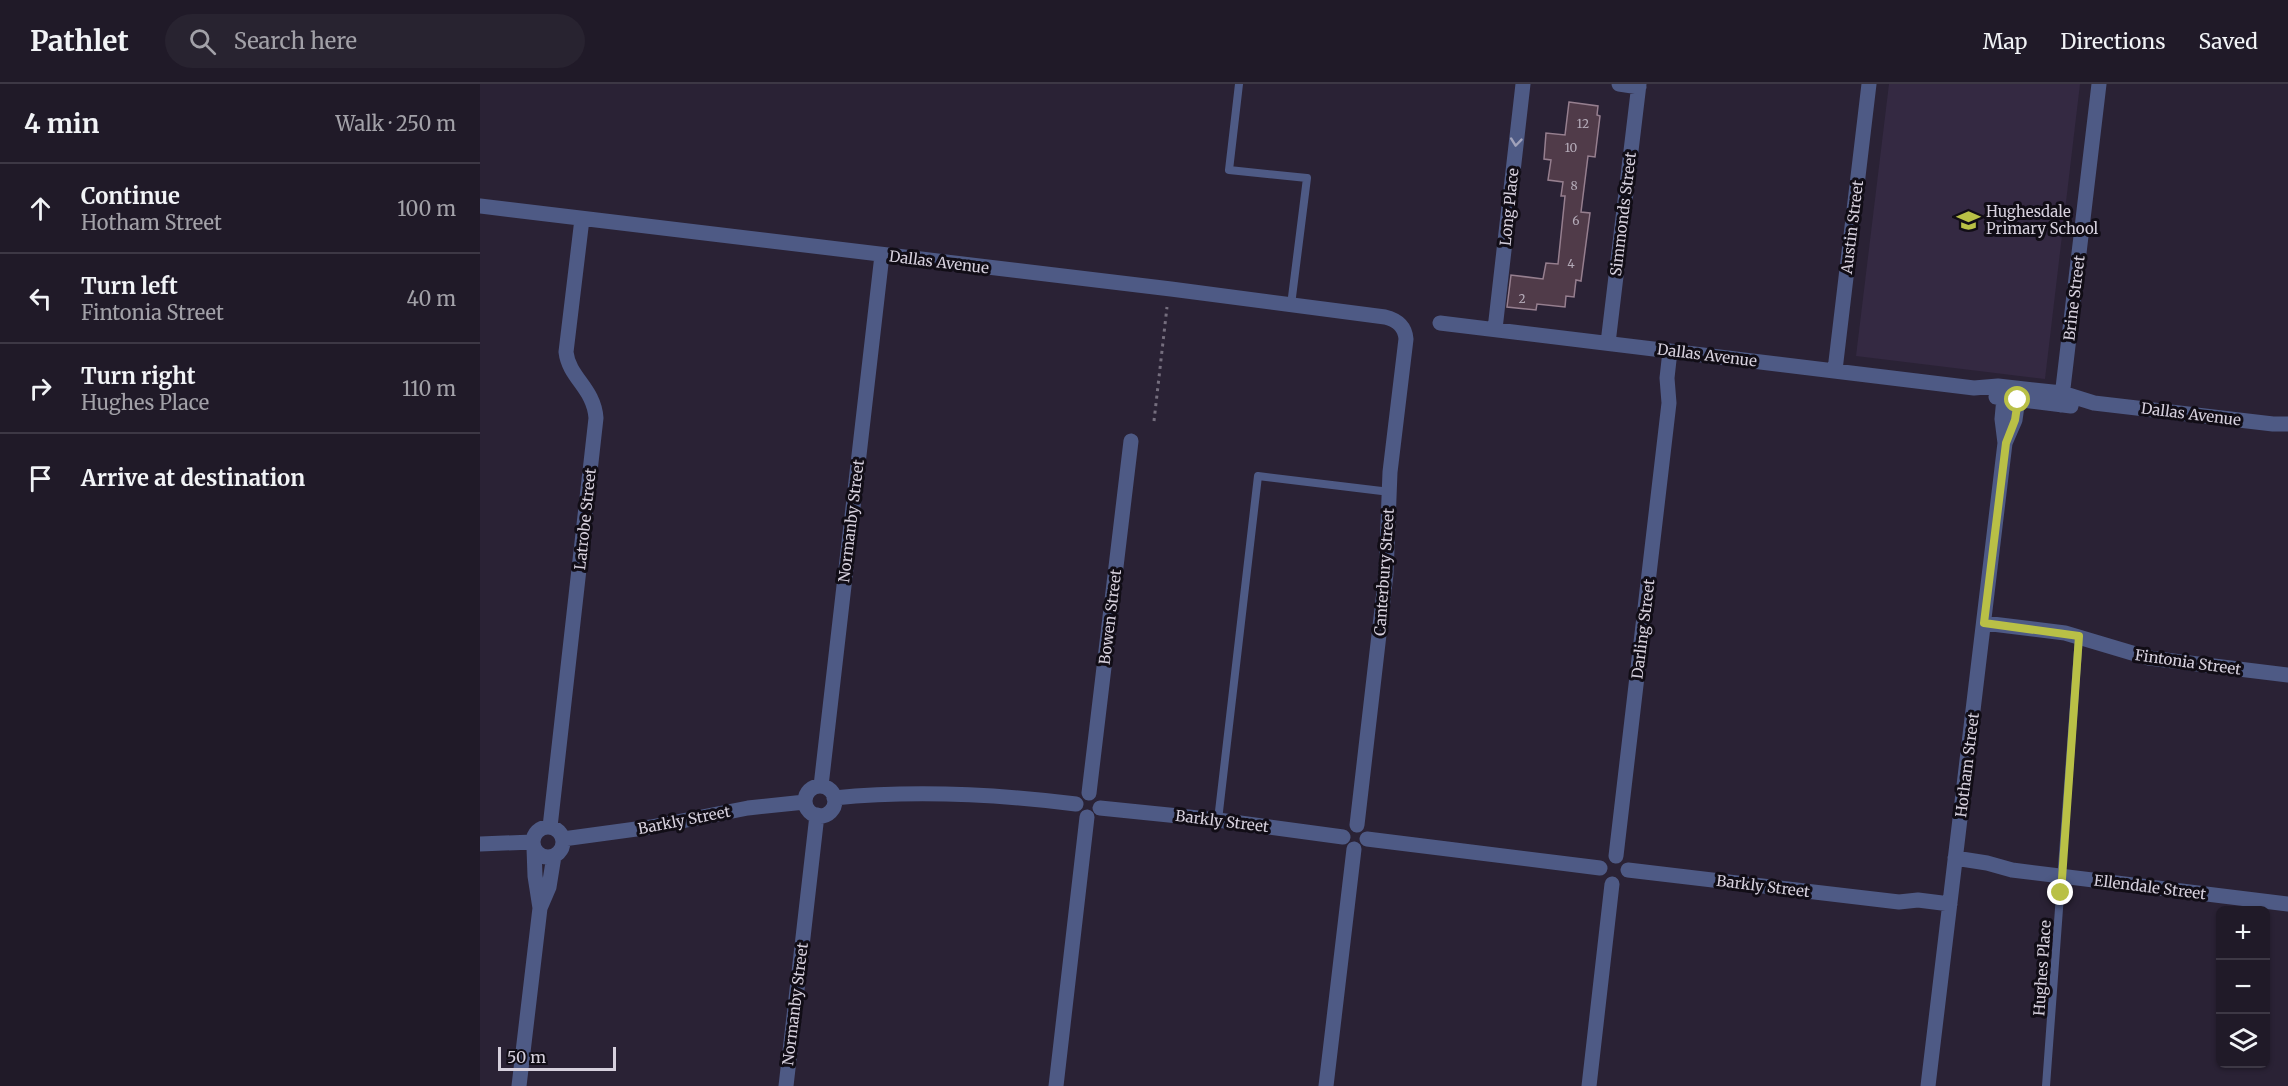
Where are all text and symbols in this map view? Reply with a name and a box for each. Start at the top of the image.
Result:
search box [165,14,585,68]
text: Pathlet [30,23,129,59]
icon: search [186,25,219,58]
text: Search here [234,27,357,55]
text: Map [1983,28,2027,55]
text: Directions [2060,28,2165,55]
text: Saved [2198,28,2258,55]
text: 4 min [24,107,99,140]
text: Walk · 250 m [335,111,456,136]
house number: 12 [1577,116,1589,131]
one-way arrow [1510,138,1523,147]
house number: 10 [1565,140,1578,155]
street label: Simmonds Street [1606,151,1640,277]
street label: Long Place [1495,167,1523,247]
house number: 8 [1570,178,1578,193]
street label: Austin Street [1837,179,1867,276]
text: Continue [81,182,180,210]
icon: ahead [24,192,57,225]
text: 100 m [397,196,456,221]
place label: Hughesdale Primary School [1986,202,2099,238]
school or university icon: Hughesdale Primary School [1955,207,1981,233]
text: Hotham Street [81,210,222,235]
house number: 6 [1572,213,1580,228]
street label: Dallas Avenue [888,246,990,278]
street label: Brine Street [2059,254,2089,342]
house number: 4 [1567,256,1575,271]
text: Turn left [81,272,178,300]
icon: left [24,282,57,315]
text: 40 m [406,286,456,311]
house number: 2 [1518,291,1526,306]
text: Fintonia Street [81,300,224,325]
street label: Dallas Avenue [1656,339,1758,371]
text: Turn right [81,362,195,390]
icon: right [24,372,57,405]
text: 110 m [402,376,456,401]
route start [2004,386,2030,412]
text: Hughes Place [81,390,209,415]
street label: Dallas Avenue [2140,398,2242,430]
street label: Normanby Street [834,458,868,584]
icon: arrive [24,462,57,495]
text: Arrive at destination [81,464,305,492]
street label: Latrobe Street [570,467,600,571]
street label: Canterbury Street [1370,507,1398,637]
street label: Bowen Street [1095,568,1125,666]
street label: Darling Street [1627,578,1659,680]
street label: Fintonia Street [2134,645,2242,679]
street label: Hotham Street [1951,711,1983,819]
street label: Barkly Street [636,802,732,838]
street label: Barkly Street [1174,806,1270,836]
street label: Barkly Street [1715,871,1811,901]
street label: Ellendale Street [2093,871,2207,903]
route end [2047,879,2073,905]
map controls [2216,906,2270,1068]
button: + [2216,906,2270,960]
street label: Hughes Place [2029,919,2055,1017]
street label: Normanby Street [778,941,812,1067]
button: − [2216,960,2270,1014]
button: layers [2216,1014,2270,1068]
scale bar [498,1044,616,1072]
text: 50 m [507,1047,546,1067]

